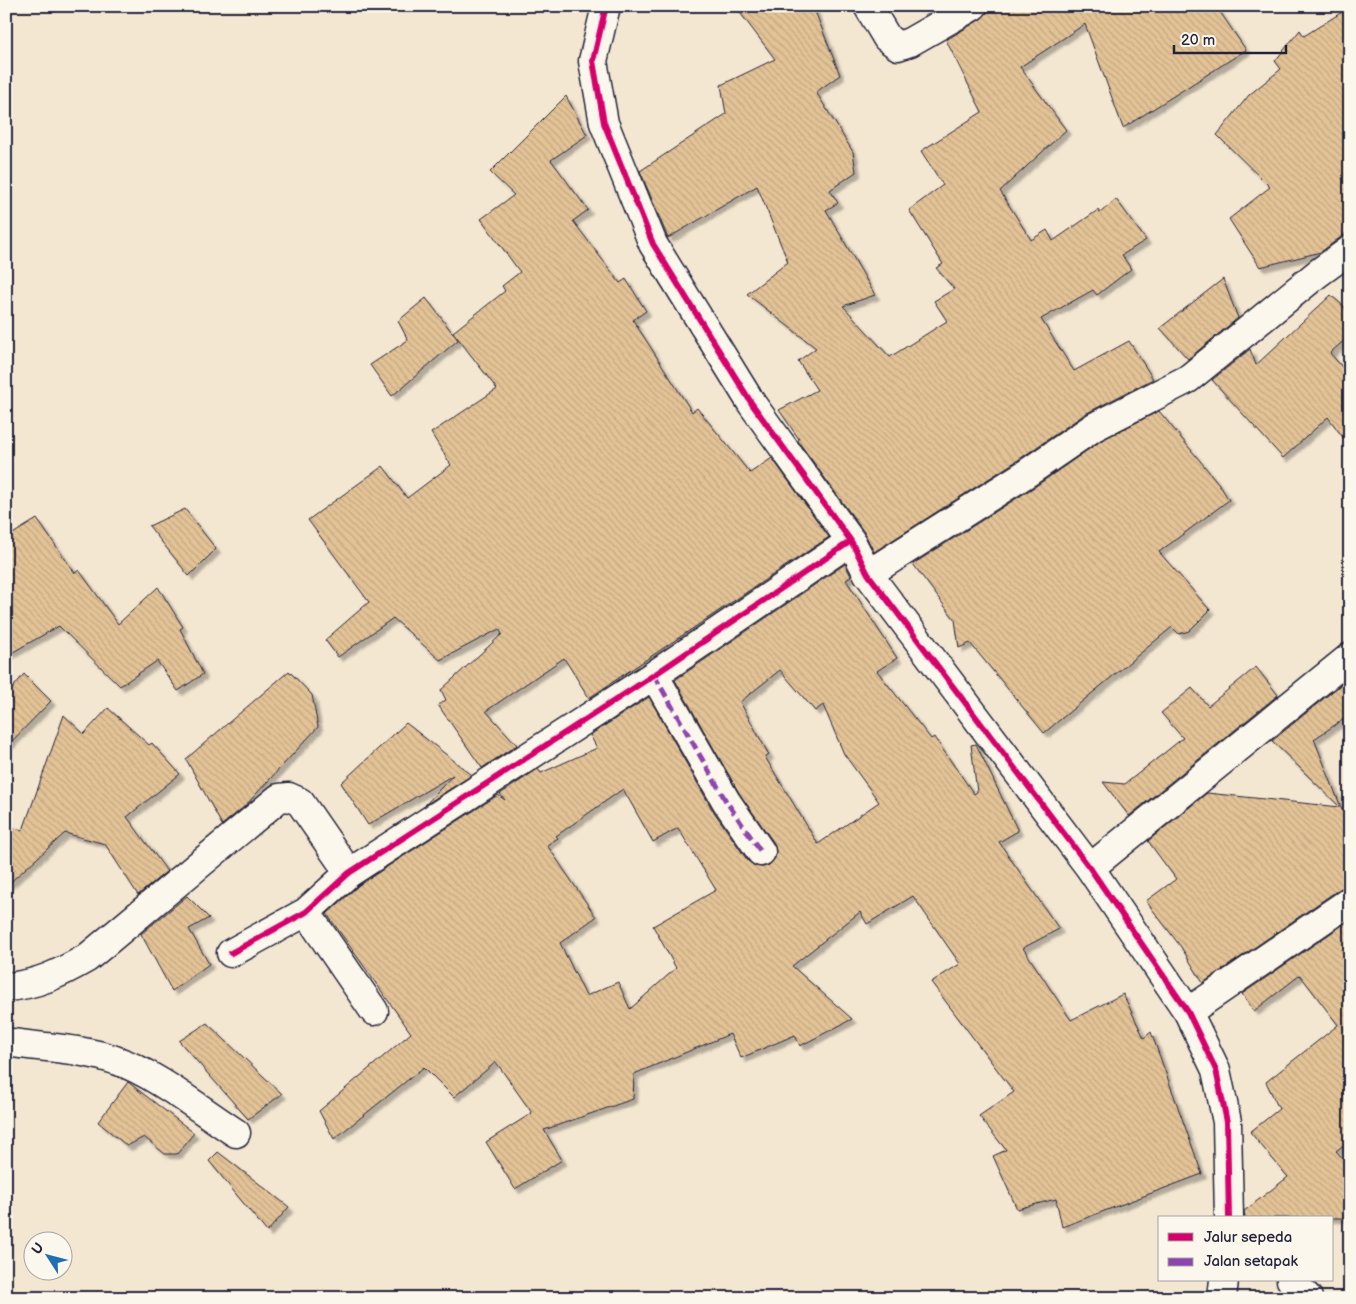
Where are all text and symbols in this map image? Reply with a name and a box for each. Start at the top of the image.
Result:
scale bar [1174,22,1286,54]
text: 20 m [1181,31,1215,50]
legend [1158,1216,1334,1282]
text: Jalur sepeda [1204,1228,1292,1247]
north arrow [22,1232,72,1282]
text: U [28,1240,48,1258]
text: Jalan setapak [1204,1252,1298,1271]

